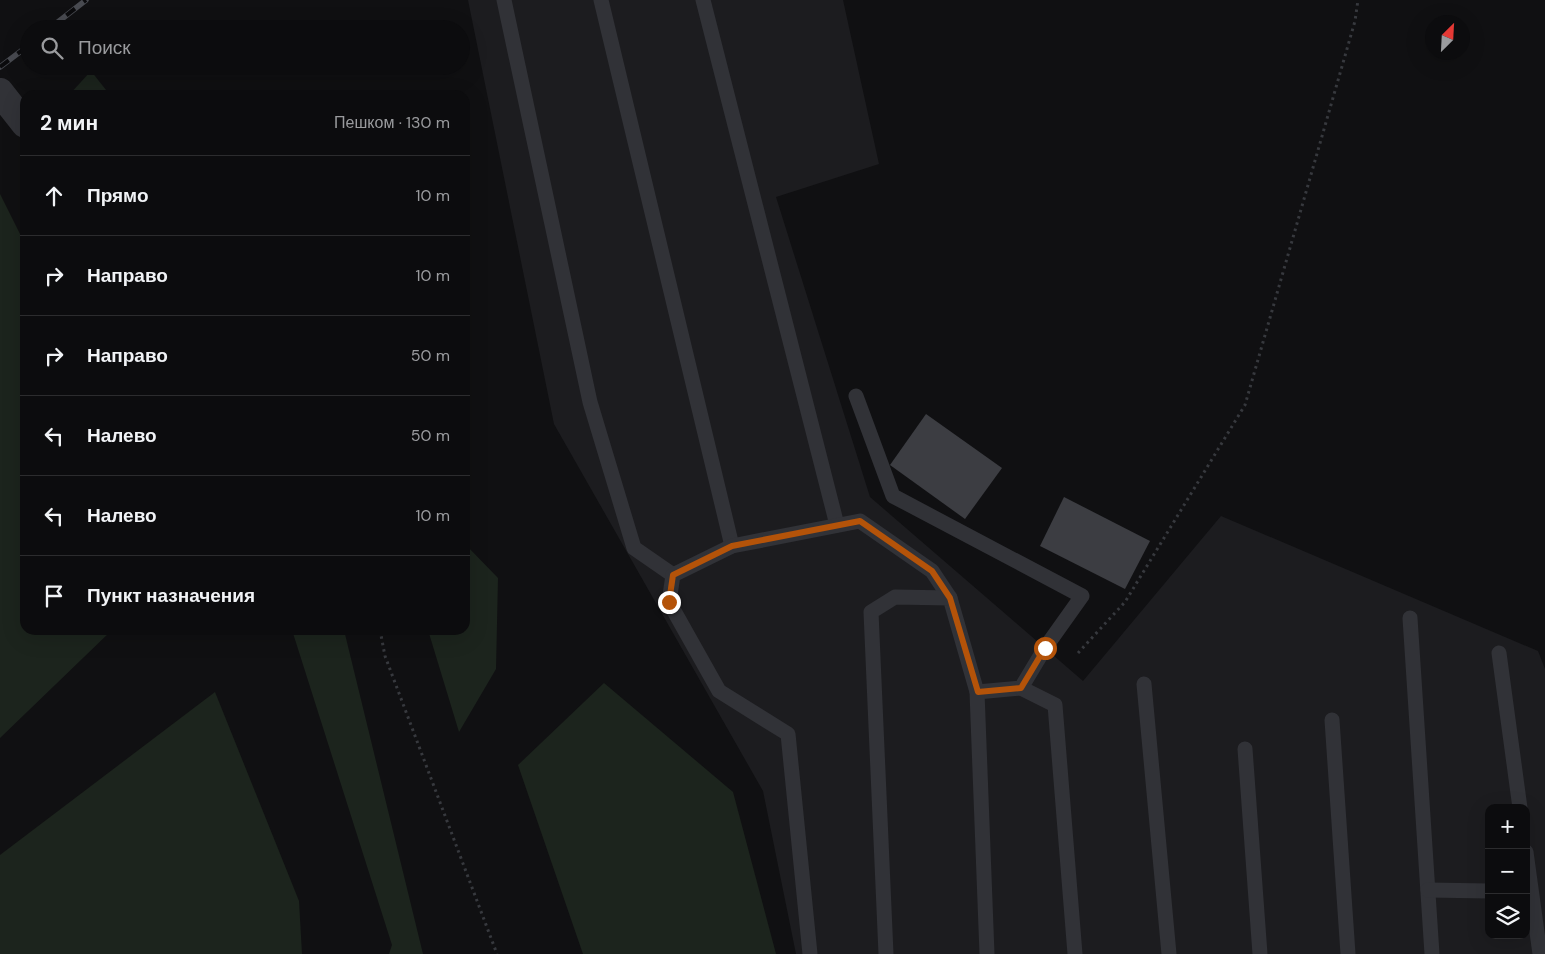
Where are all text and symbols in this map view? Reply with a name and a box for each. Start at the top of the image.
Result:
north arrow [1425,15,1470,60]
search box [20,20,470,75]
icon: search [38,34,66,62]
text: Поиск [78,35,131,60]
text: 2 мин [40,109,98,137]
text: Пешком · 130 m [334,112,450,133]
icon: ahead [40,182,68,210]
text: Прямо [87,183,149,208]
text: 10 m [416,185,450,206]
icon: right [40,262,68,290]
text: Направо [87,263,168,288]
text: 10 m [416,265,450,286]
icon: right [40,342,68,370]
text: Направо [87,343,168,368]
text: 50 m [411,345,450,366]
icon: left [40,422,68,450]
text: Налево [87,423,157,448]
text: 50 m [411,425,450,446]
icon: left [40,502,68,530]
text: Налево [87,503,157,528]
text: 10 m [416,505,450,526]
icon: arrive [40,582,68,610]
text: Пункт назначения [87,583,255,608]
route end [658,591,681,614]
route start [1034,637,1057,660]
map controls [1485,804,1530,939]
button: + [1485,804,1530,849]
button: − [1485,849,1530,894]
button: layers [1485,894,1530,939]

